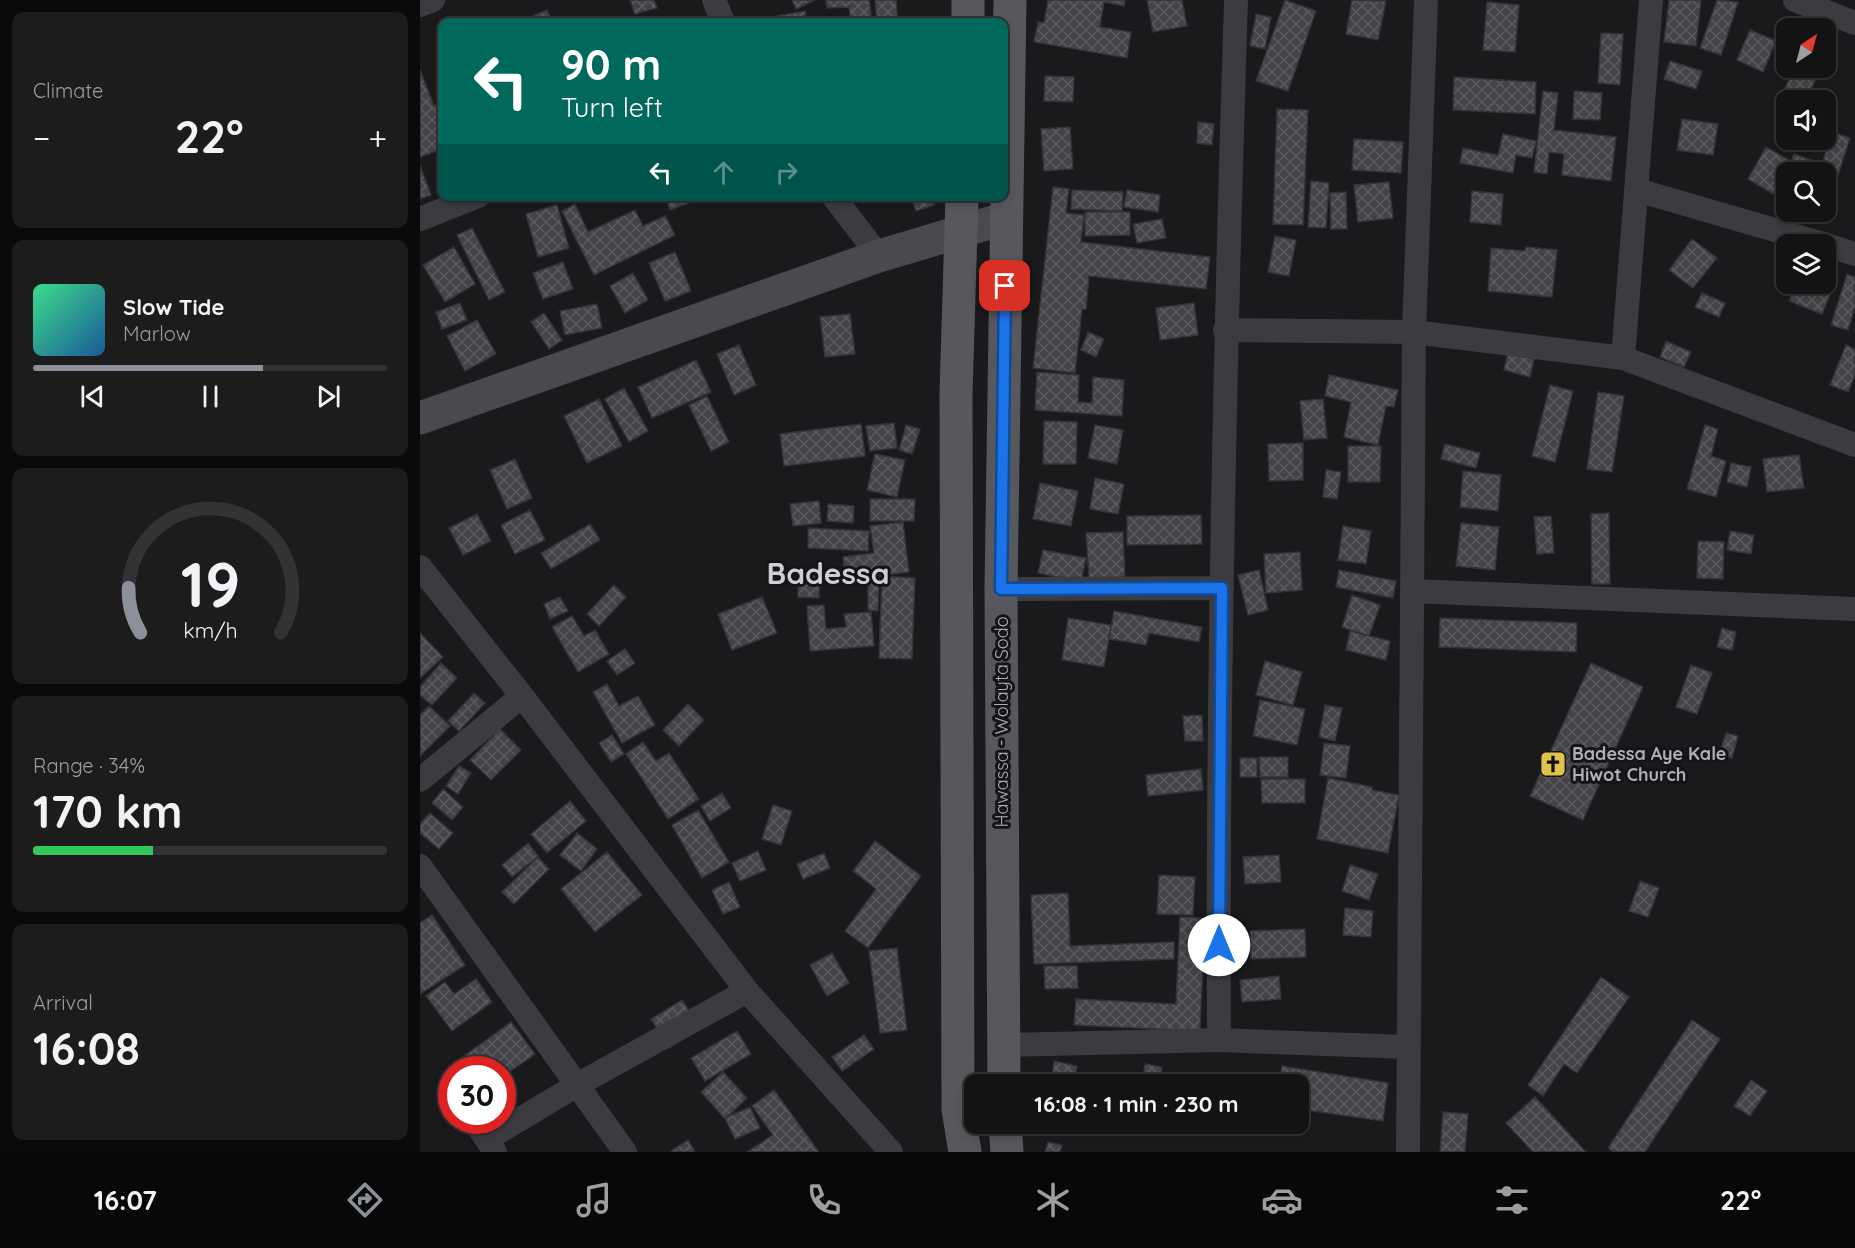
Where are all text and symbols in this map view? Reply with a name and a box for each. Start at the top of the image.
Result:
north arrow [1776,18,1836,78]
map controls [1776,18,1836,294]
text: 90 m [561,38,661,91]
icon: left [462,42,540,120]
text: Climate [33,78,103,103]
text: Turn left [561,90,663,124]
button: sound [1776,90,1836,150]
text: 22° [175,108,244,164]
text: − [33,117,50,158]
text: + [368,117,387,158]
icon: left [644,156,677,189]
icon: ahead [707,156,740,189]
icon: right [770,156,803,189]
button: search [1776,162,1836,222]
button: layers [1776,234,1836,294]
pin [979,260,1030,311]
icon: arrive [988,269,1021,302]
text: Slow Tide [123,293,224,321]
text: Marlow [123,321,191,346]
icon: previous [76,380,109,413]
icon: pause [194,380,227,413]
icon: next [312,380,345,413]
text: 19 [180,545,240,623]
district label: Badessa [766,554,890,592]
street label: Hawassa - Wolayta Sodo [990,616,1013,828]
text: km/h [183,617,237,643]
place label: Badessa Aye Kale Hiwot Church [1572,742,1726,786]
church icon: Badessa Aye Kale Hiwot Church [1538,749,1568,779]
text: Range · 34% [33,753,145,778]
text: 170 km [33,783,183,839]
position arrow [1187,913,1251,977]
text: Arrival [33,990,93,1015]
text: 16:08 [33,1020,140,1076]
speed limit sign: 30 [438,1056,516,1134]
text: 16:08 · 1 min · 230 m [1034,1090,1239,1118]
icon: directions [344,1179,386,1221]
icon: music [573,1179,615,1221]
icon: phone [803,1179,845,1221]
icon: climate [1032,1179,1074,1221]
icon: car [1261,1179,1303,1221]
icon: filters [1491,1179,1533,1221]
text: 16:07 [94,1183,157,1217]
text: 22° [1720,1183,1761,1217]

